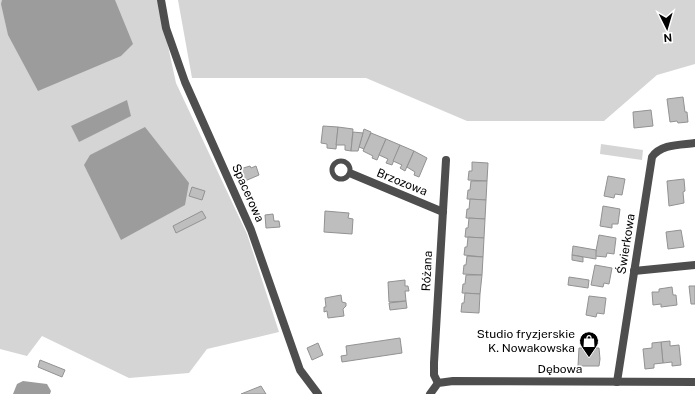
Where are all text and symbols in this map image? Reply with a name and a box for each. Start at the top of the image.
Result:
north arrow [647,8,687,48]
text: N [663,32,673,44]
street label: Spacerowa [229,162,267,224]
street label: Brzozowa [375,165,429,199]
street label: Świerkowa [614,213,638,275]
street label: Różana [419,250,435,292]
place label: Studio fryzjerskie K. Nowakowska [477,327,575,355]
shop icon: Studio fryzjerskie K. Nowakowska [578,330,600,358]
street label: Dębowa [538,362,582,376]

